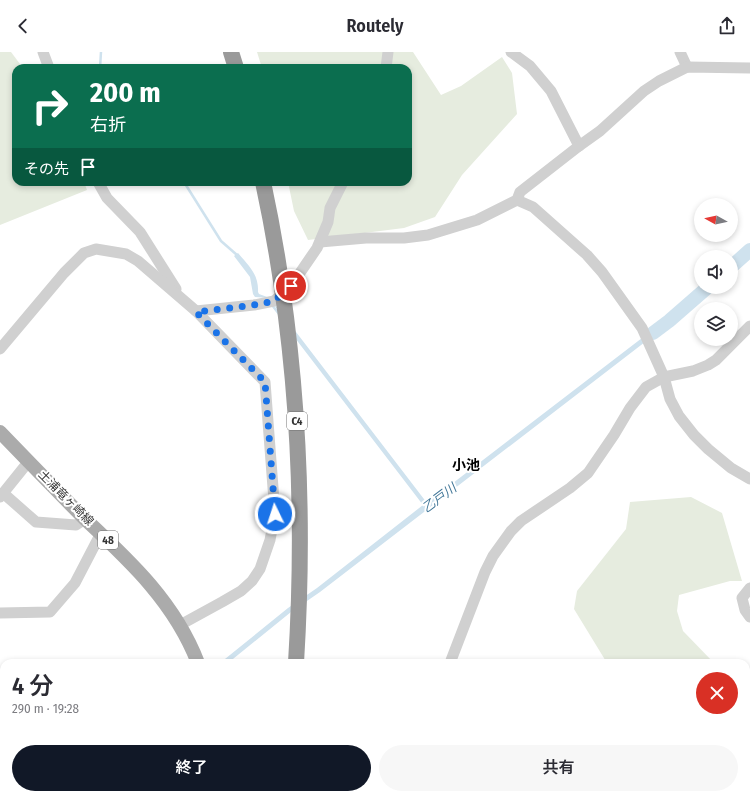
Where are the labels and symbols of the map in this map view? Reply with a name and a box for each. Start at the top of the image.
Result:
north arrow [694,198,738,242]
pin [274,269,308,303]
road number: C4 [287,412,307,430]
district label: 小池 [452,457,480,474]
street label: 土浦竜ヶ崎線 [36,468,96,528]
water label: 乙戸川 [419,479,461,516]
position arrow [254,493,296,535]
road number: 48 [98,531,118,549]

